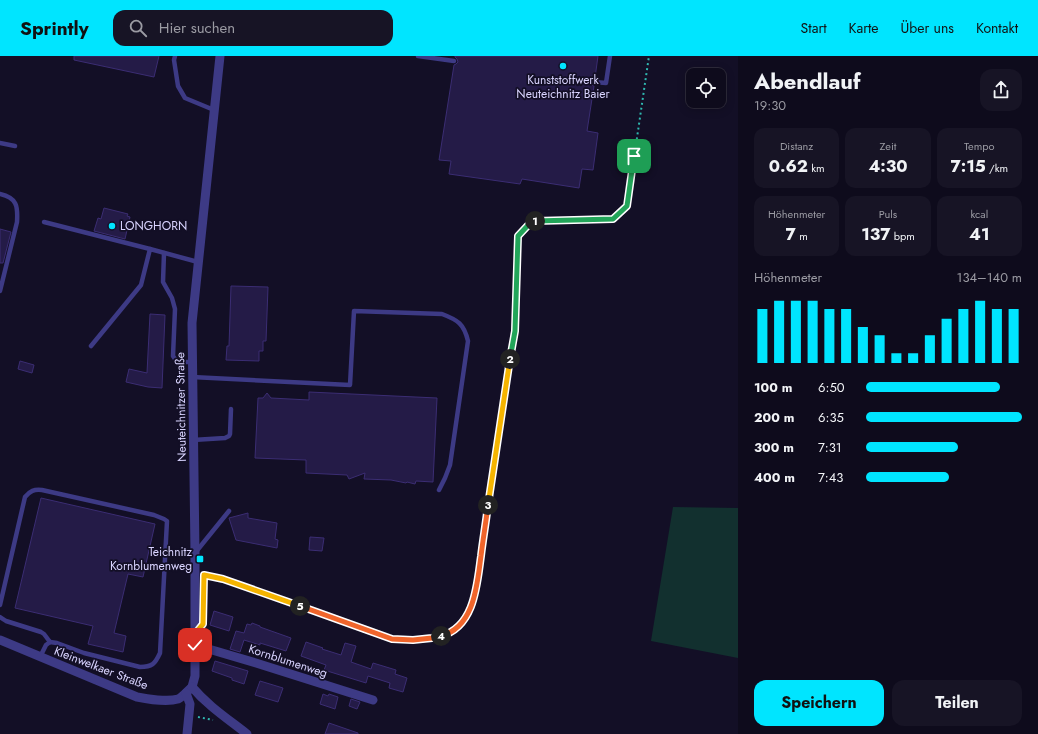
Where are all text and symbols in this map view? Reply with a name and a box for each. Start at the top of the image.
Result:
search box [113,10,393,46]
text: Sprintly [20,15,89,42]
icon: search [127,17,149,39]
text: Hier suchen [159,17,235,39]
text: Start [801,18,827,38]
text: Karte [849,18,879,38]
text: Über uns [901,18,954,38]
text: Kontakt [976,18,1018,38]
marker: Kunststoffwerk Neuteichnitz Baier [558,61,568,71]
text: Abendlauf [754,65,861,97]
map controls [686,68,726,108]
button: locate [686,68,726,108]
button: share [980,69,1022,111]
place label: Kunststoffwerk Neuteichnitz Baier [516,71,611,103]
text: 19:30 [754,96,786,115]
text: Distanz [780,138,813,154]
text: Zeit [880,138,896,154]
text: Tempo [964,138,995,154]
pin [617,139,651,173]
icon: arrive [623,145,645,167]
text: 0.62 [769,154,808,178]
text: 4:30 [868,154,908,178]
text: 7:15 [950,154,986,178]
text: km [808,160,825,176]
text: /km [986,160,1008,176]
text: Höhenmeter [768,206,825,222]
text: Puls [879,206,897,222]
text: kcal [970,206,988,222]
pin: 1 [525,211,545,231]
text: 1 [532,213,538,229]
place label: LONGHORN [120,217,187,235]
marker: LONGHORN [107,221,117,231]
text: 7 [786,222,796,246]
text: 137 [861,222,890,246]
text: 41 [969,222,990,246]
text: m [796,228,808,244]
text: bpm [890,228,915,244]
text: Höhenmeter [754,268,822,287]
text: 134–140 m [957,268,1022,287]
pin: 2 [500,349,520,369]
text: 2 [506,351,514,367]
street label: Neuteichnitzer Straße [171,352,191,462]
text: 100 m [754,378,792,397]
text: 6:50 [818,378,845,397]
text: 200 m [754,408,794,427]
text: 6:35 [818,408,844,427]
text: 300 m [754,438,794,457]
text: 7:31 [818,438,842,457]
text: 400 m [754,468,795,487]
text: 7:43 [818,468,843,487]
pin: 3 [478,495,498,515]
text: 3 [485,497,491,513]
place label: Teichnitz Kornblumenweg [110,543,192,575]
marker: Teichnitz Kornblumenweg [195,554,205,564]
pin: 5 [290,596,310,616]
text: 5 [296,598,304,614]
pin: 4 [431,626,451,646]
pin [178,628,212,662]
text: 4 [437,628,445,644]
icon: check [184,634,206,656]
street label: Kornblumenweg [246,640,330,682]
street label: Kleinwelkaer Straße [51,642,151,694]
button: Speichern [754,680,884,726]
button: Teilen [892,680,1022,726]

